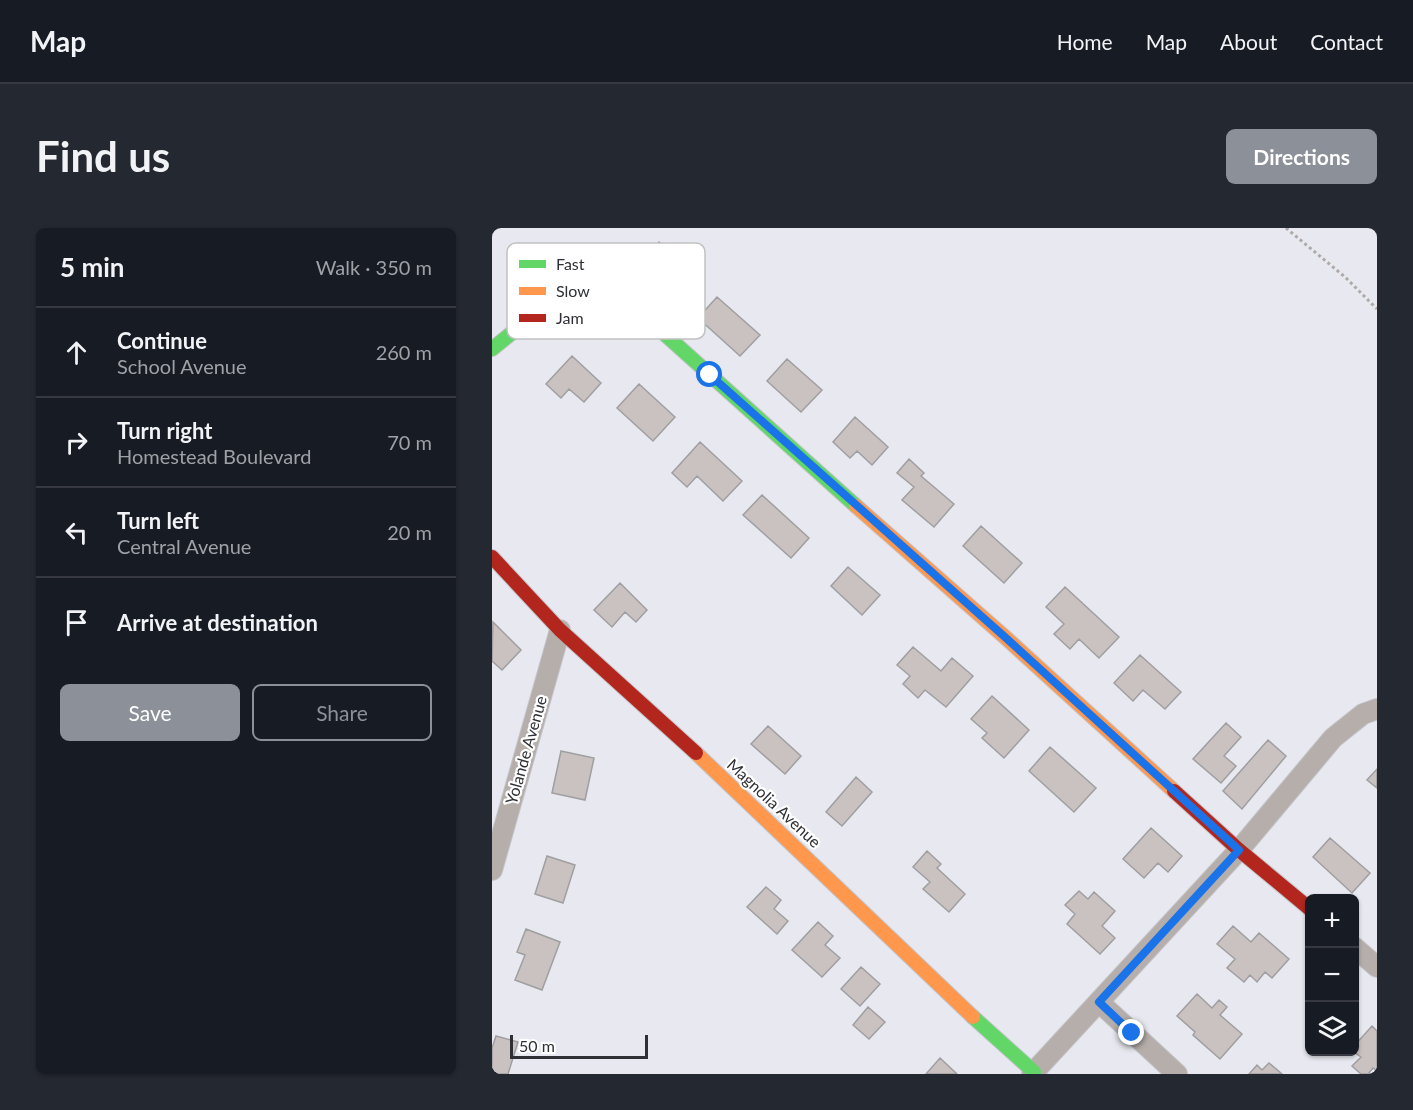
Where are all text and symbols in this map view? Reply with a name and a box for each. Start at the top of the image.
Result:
text: Map [30,24,86,58]
text: Home [1057,29,1113,54]
text: Map [1146,29,1187,54]
text: About [1220,29,1277,54]
text: Contact [1310,29,1383,54]
button: Directions [1226,129,1377,184]
text: Find us [36,131,170,181]
legend [507,243,705,339]
text: 5 min [60,251,124,283]
text: Fast [556,254,585,273]
text: Walk · 350 m [316,255,432,279]
text: Slow [556,281,590,300]
text: Jam [556,308,584,327]
text: Continue [117,327,207,354]
icon: ahead [60,336,93,369]
text: 260 m [376,340,432,364]
text: School Avenue [117,354,247,378]
route start [696,361,722,387]
text: Turn right [117,417,212,444]
icon: right [60,426,93,459]
text: 70 m [387,430,432,454]
text: Homestead Boulevard [117,444,311,468]
text: Turn left [117,507,199,534]
icon: left [60,516,93,549]
text: 20 m [387,520,432,544]
text: Central Avenue [117,534,251,558]
icon: arrive [60,606,93,639]
text: Arrive at destination [117,609,318,636]
button: Save [60,684,240,741]
button: Share [252,684,432,741]
street label: Yolande Avenue [501,693,550,806]
street label: Magnolia Avenue [724,754,825,851]
map controls [1305,894,1359,1056]
button: + [1305,894,1359,948]
button: − [1305,948,1359,1002]
button: layers [1305,1002,1359,1056]
route end [1118,1019,1144,1045]
scale bar [510,1032,648,1060]
text: 50 m [519,1036,555,1055]

